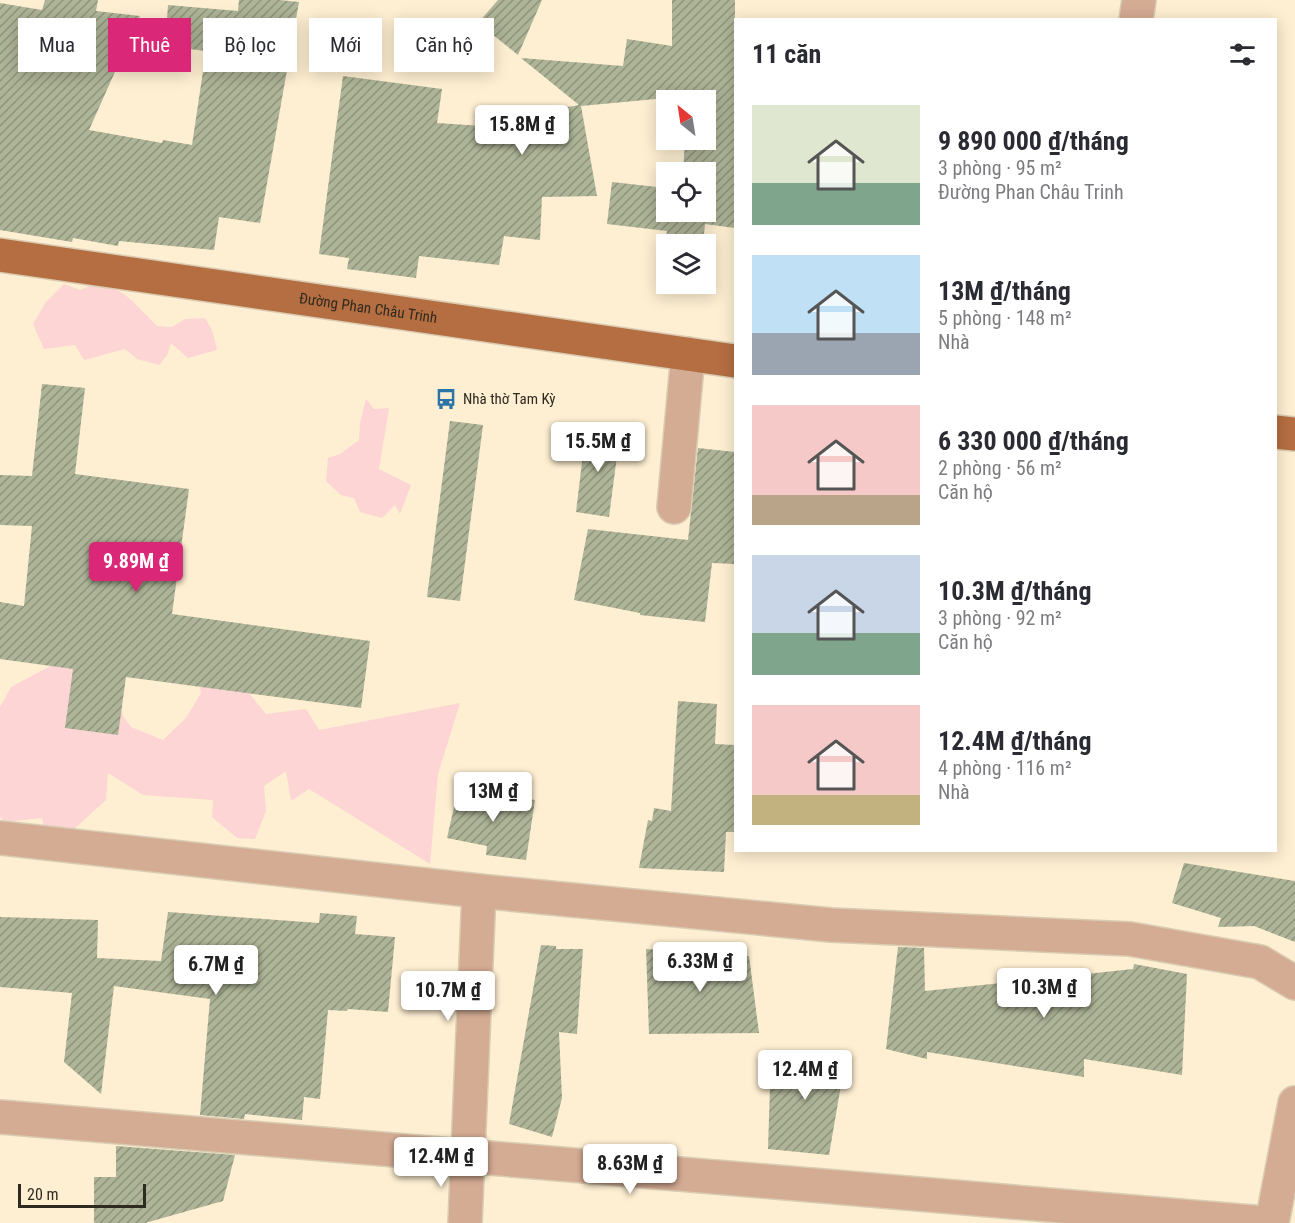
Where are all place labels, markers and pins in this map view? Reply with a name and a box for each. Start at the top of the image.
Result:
pin: 15.8M ₫ [467,105,577,156]
bus stop icon: Nhà thờ Tam Kỳ [434,387,458,411]
place label: Nhà thờ Tam Kỳ [463,390,556,408]
pin: 15.5M ₫ [543,422,653,473]
pin: 9.89M ₫ [81,542,191,593]
pin: 13M ₫ [451,772,535,823]
pin: 6.33M ₫ [645,942,755,993]
pin: 6.7M ₫ [167,945,265,996]
pin: 10.3M ₫ [989,968,1099,1019]
pin: 10.7M ₫ [393,971,503,1022]
pin: 12.4M ₫ [750,1050,860,1101]
pin: 12.4M ₫ [386,1137,496,1188]
pin: 8.63M ₫ [575,1144,685,1195]

